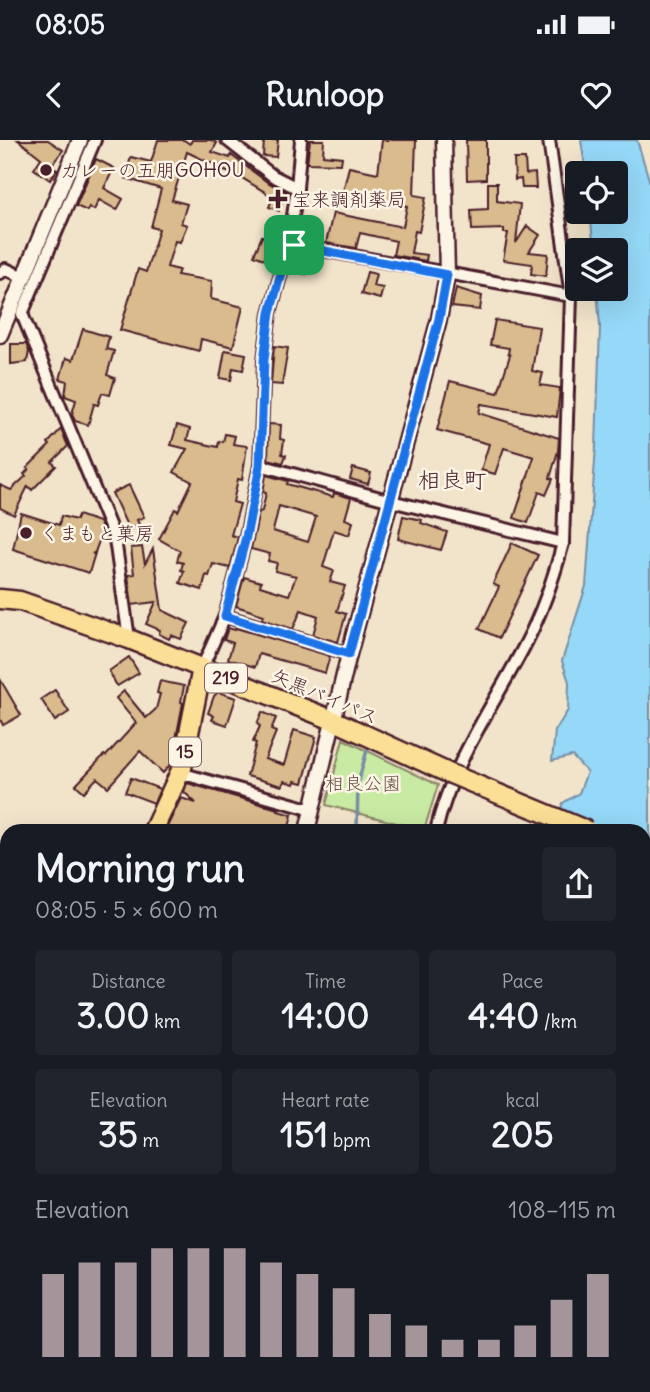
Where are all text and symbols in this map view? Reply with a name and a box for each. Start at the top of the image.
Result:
text: 08:05 [35,8,105,41]
text: Runloop [266,74,384,115]
icon: back [35,76,73,114]
icon: heart [577,76,615,114]
place label: カレーの五朋GOHOU [60,158,245,182]
map controls [565,161,628,301]
button: locate [565,161,628,224]
marker: カレーの五朋GOHOU [38,162,54,178]
place label: 宝来調剤薬局 [292,187,406,211]
marker: 宝来調剤薬局 [270,191,286,207]
pin [264,215,324,275]
icon: arrive [275,226,313,264]
button: layers [565,238,628,301]
district label: 相良町 [418,465,487,494]
place label: くまもと菓房 [40,521,154,545]
marker: くまもと菓房 [18,525,34,541]
street label: 矢黒バイパス [268,663,382,729]
road number: 219 [205,664,247,692]
road number: 15 [169,738,201,766]
park label: 相良公園 [325,771,401,795]
text: Morning run [35,845,245,892]
button: share [542,847,616,921]
text: 08:05 · 5 × 600 m [35,895,218,924]
text: Distance [91,969,166,993]
text: Time [305,969,346,993]
text: Pace [502,969,543,993]
text: 3.00 [76,993,150,1037]
text: 14:00 [281,993,370,1037]
text: 4:40 [468,993,539,1037]
text: km [150,1009,181,1033]
text: /km [539,1009,577,1033]
text: Elevation [90,1088,167,1112]
text: Heart rate [281,1088,370,1112]
text: kcal [505,1088,540,1112]
text: 35 [98,1112,138,1156]
text: 151 [280,1112,328,1156]
text: 205 [491,1112,554,1156]
text: m [138,1128,159,1152]
text: bpm [328,1128,371,1152]
text: Elevation [35,1195,129,1224]
text: 108–115 m [508,1195,616,1224]

